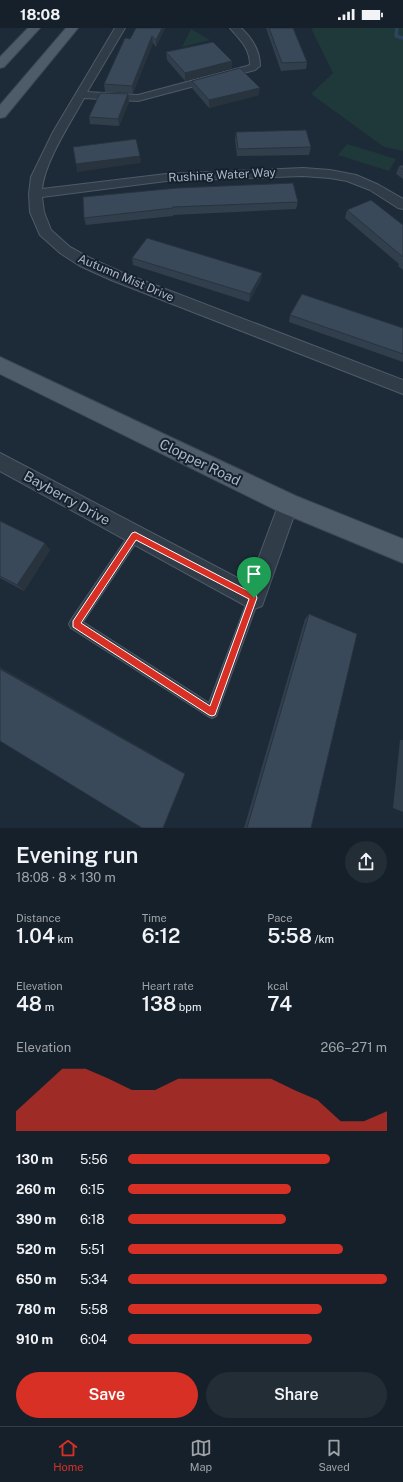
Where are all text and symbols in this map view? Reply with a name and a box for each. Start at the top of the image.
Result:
text: 18:08 [20,6,60,23]
street label: Rushing Water Way [168,165,277,185]
street label: Autumn Mist Drive [76,251,176,305]
street label: Clopper Road [157,436,243,488]
street label: Bayberry Drive [21,468,113,528]
pin [237,557,271,598]
icon: arrive [243,563,265,585]
button: share [345,841,387,883]
text: Evening run [16,842,138,868]
text: 18:08 · 8 × 130 m [16,870,116,885]
text: Distance [16,912,61,924]
text: Time [142,912,167,924]
text: Pace [267,912,292,924]
text: 1.04 [16,924,55,948]
text: 6:12 [142,924,180,948]
text: 5:58 [267,924,312,948]
text: km [55,933,73,945]
text: /km [312,933,334,945]
text: Elevation [16,980,63,992]
text: Heart rate [142,980,194,992]
text: kcal [267,980,289,992]
text: 48 [16,992,42,1016]
text: 138 [142,992,176,1016]
text: 74 [267,992,292,1016]
text: m [42,1001,54,1013]
text: bpm [176,1001,201,1013]
text: Elevation [16,1040,71,1055]
text: 266–271 m [320,1040,387,1055]
text: 130 m [16,1152,53,1167]
text: 5:56 [80,1152,108,1167]
text: 260 m [16,1182,56,1197]
text: 6:15 [80,1182,105,1197]
text: 390 m [16,1212,56,1227]
text: 6:18 [80,1212,105,1227]
text: 520 m [16,1242,56,1257]
text: 5:51 [80,1242,105,1257]
text: 650 m [16,1272,56,1287]
text: 5:34 [80,1272,108,1287]
text: 780 m [16,1302,56,1317]
text: 5:58 [80,1302,108,1317]
text: 910 m [16,1332,53,1347]
text: 6:04 [80,1332,107,1347]
button: Save [16,1372,198,1418]
button: Share [206,1372,387,1418]
tab: Home [53,1437,83,1473]
tab: Map [190,1437,212,1473]
tab: Saved [318,1437,350,1473]

